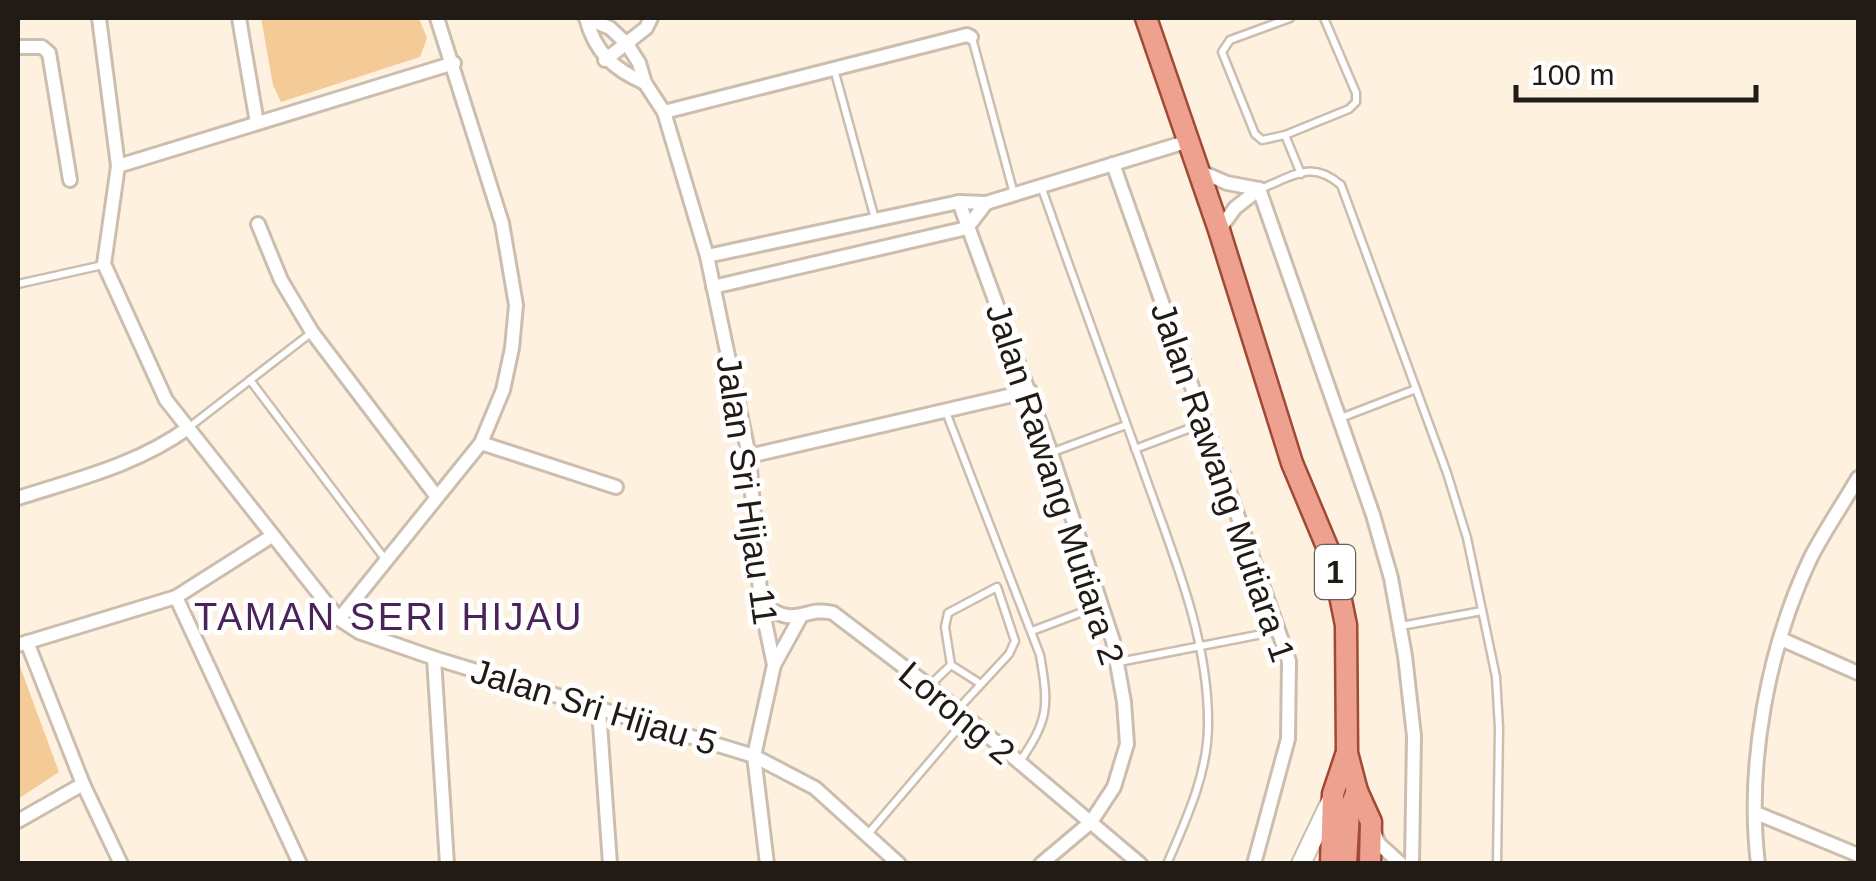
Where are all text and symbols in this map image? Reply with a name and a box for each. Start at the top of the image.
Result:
scale bar [1516,40,1756,102]
text: 100 m [1531,58,1614,91]
street label: Jalan Rawang Mutiara 1 [1144,297,1303,667]
street label: Jalan Rawang Mutiara 2 [979,298,1132,669]
street label: Jalan Sri Hijau 11 [709,353,786,627]
road number: 1 [1315,545,1355,599]
district label: TAMAN SERI HIJAU [194,596,584,638]
street label: Jalan Sri Hijau 5 [467,651,722,762]
street label: Lorong 2 [892,653,1023,772]

